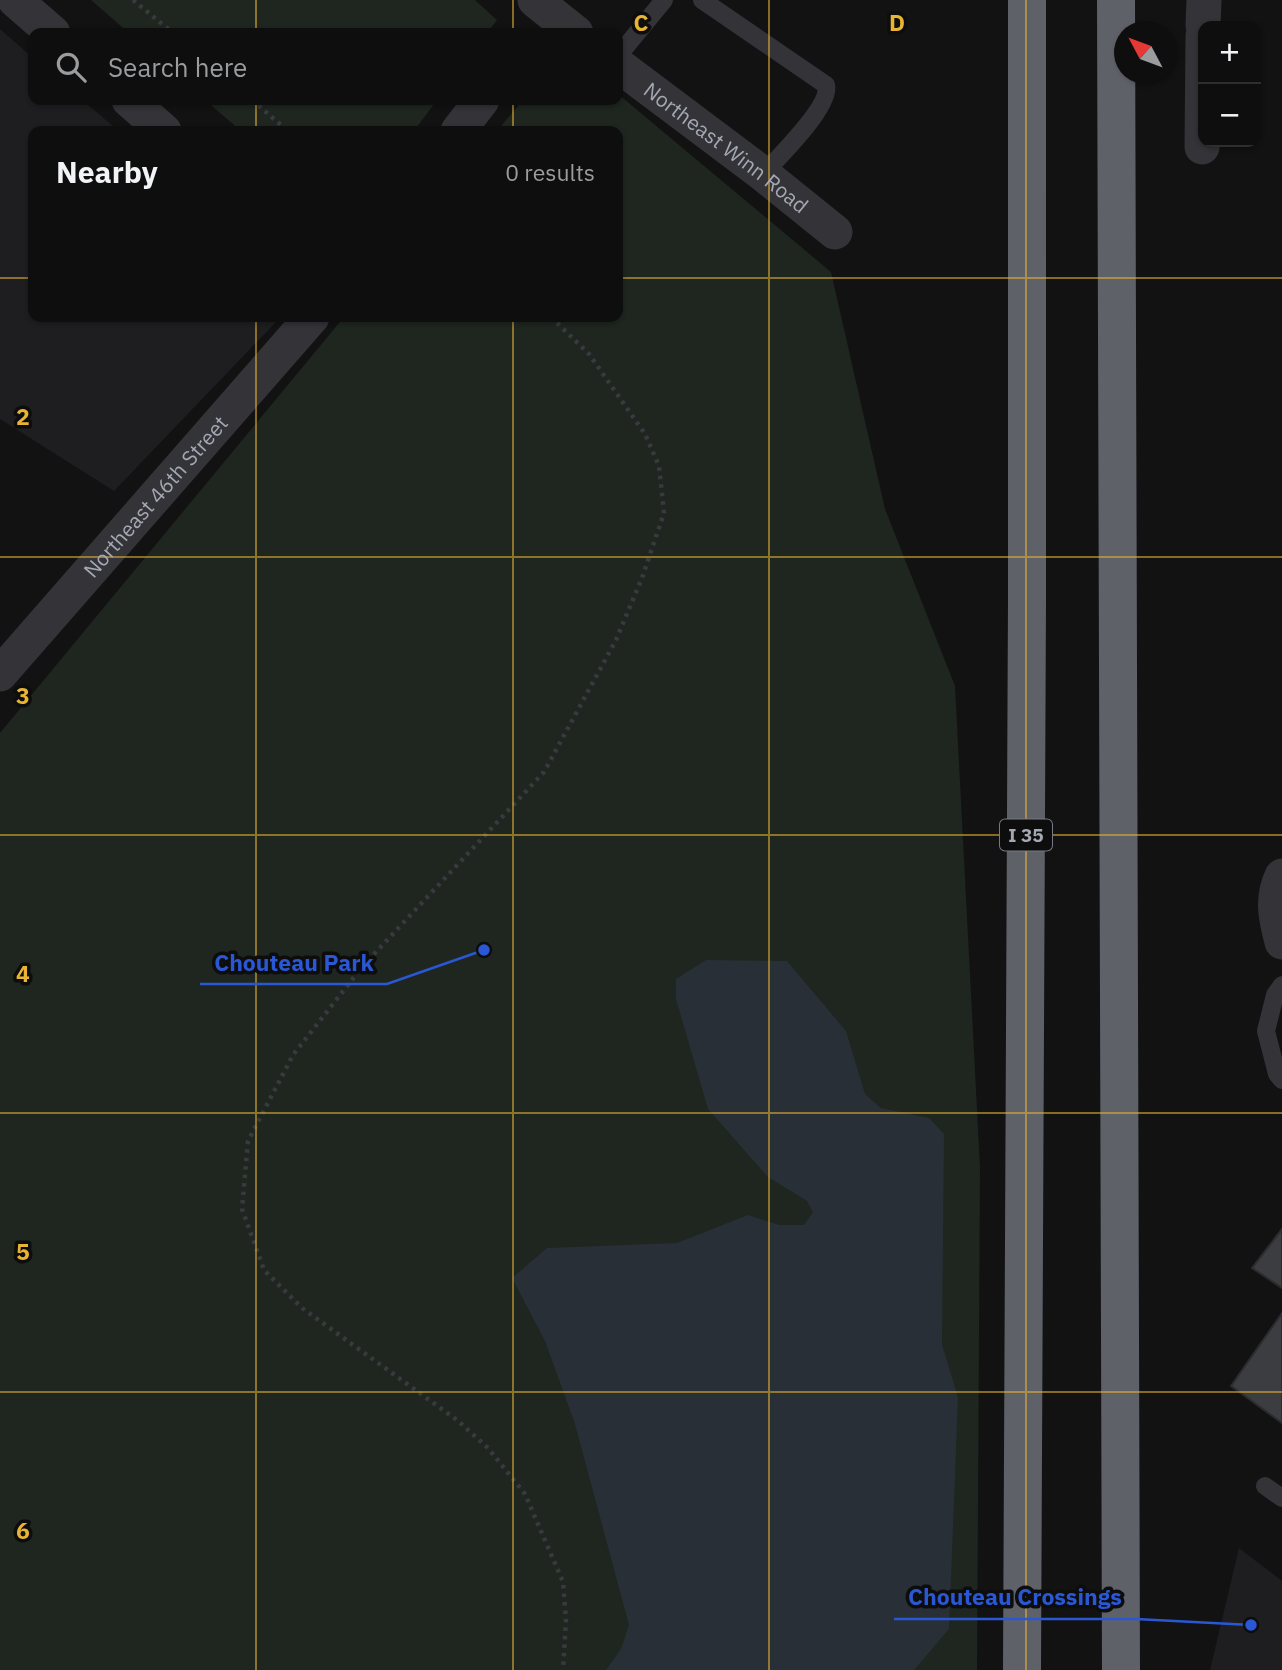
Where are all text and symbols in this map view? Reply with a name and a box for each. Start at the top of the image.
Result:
text: C [634,7,649,37]
text: D [889,7,905,37]
north arrow [1114,21,1177,84]
map controls [1198,21,1261,147]
button: + [1198,21,1261,84]
search box [28,28,623,105]
icon: search [52,48,90,86]
text: Search here [108,50,247,84]
street label: Northeast Winn Road [638,75,814,219]
button: − [1198,84,1261,147]
text: Nearby [56,152,158,191]
text: 0 results [505,157,595,187]
text: 2 [16,401,30,431]
street label: Northeast 46th Street [77,410,234,583]
text: 3 [16,680,30,710]
road number: I 35 [1000,820,1052,850]
callout: Chouteau Park [200,940,387,984]
text: Chouteau Park [214,947,375,977]
text: 4 [16,958,30,988]
text: 5 [16,1236,30,1266]
text: 6 [16,1515,30,1545]
callout: Chouteau Crossings [894,1575,1136,1619]
text: Chouteau Crossings [908,1581,1122,1611]

